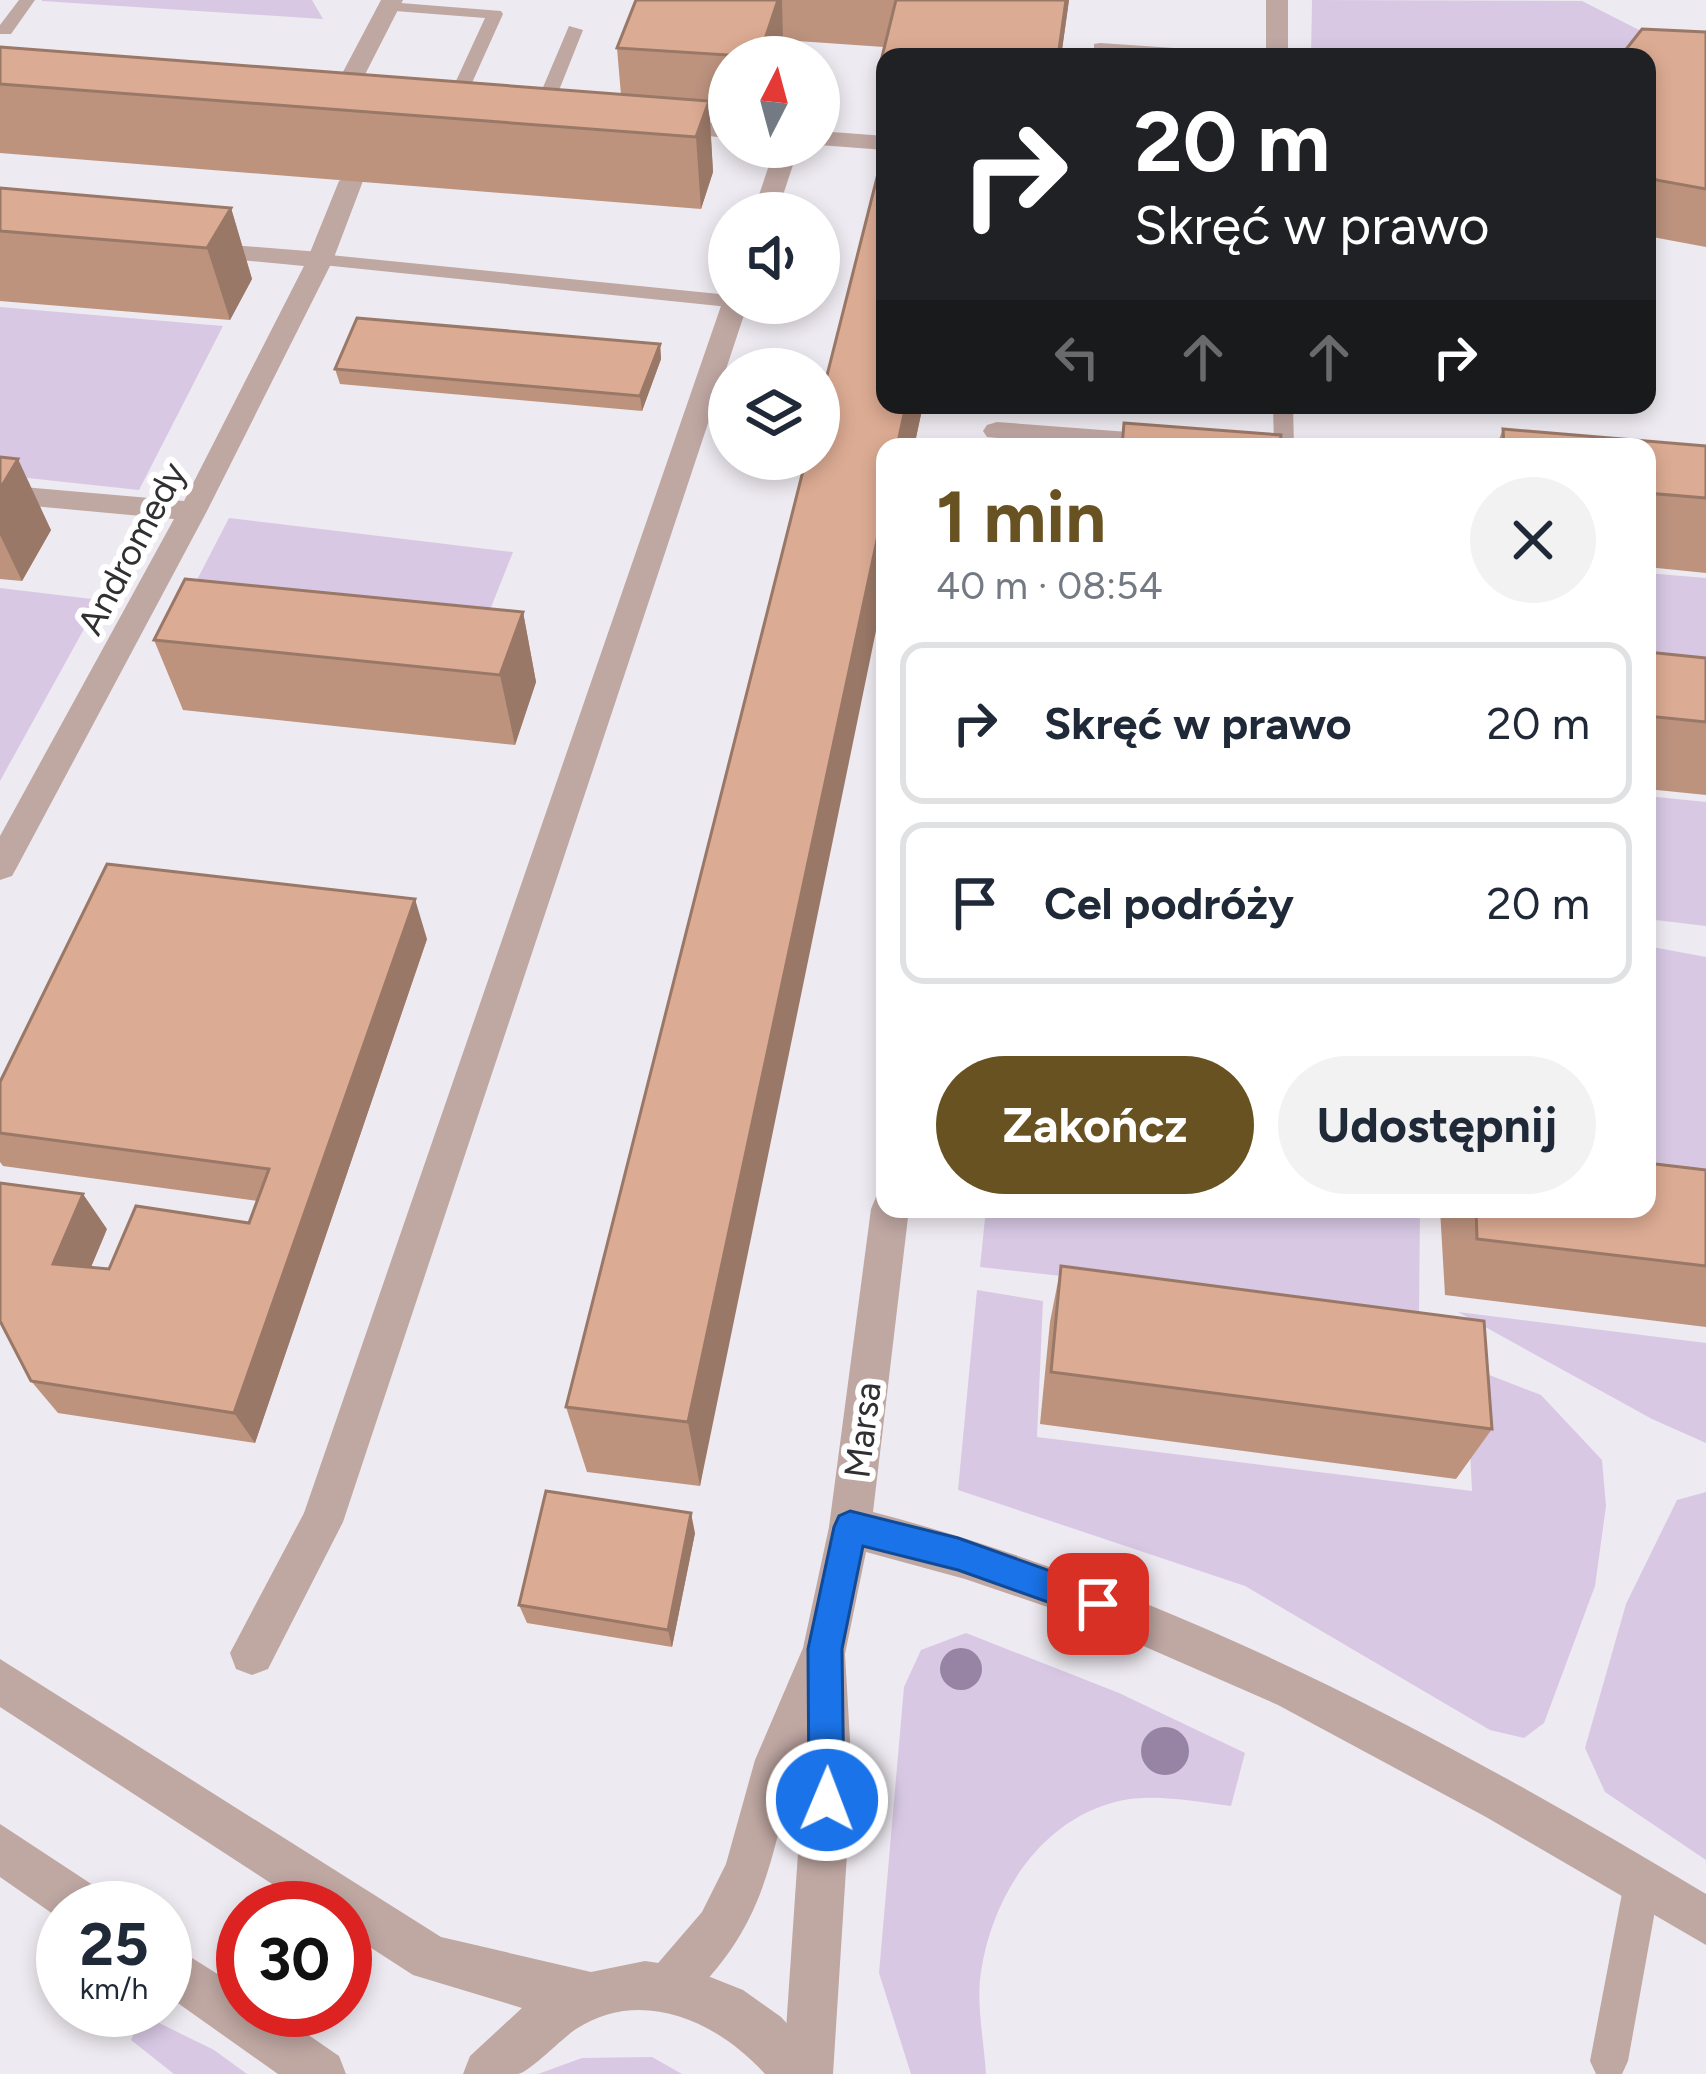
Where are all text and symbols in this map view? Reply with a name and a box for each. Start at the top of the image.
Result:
north arrow [708,36,840,168]
map controls [708,36,840,480]
text: 20 m [1134,91,1330,192]
icon: right [936,96,1092,252]
button: sound [708,192,840,324]
text: Skręć w prawo [1134,193,1490,258]
icon: left [1044,324,1110,390]
icon: ahead [1170,324,1236,390]
icon: ahead [1296,324,1362,390]
icon: right [1422,324,1488,390]
button: layers [708,348,840,480]
street label: Andromedy [68,455,195,642]
text: 1 min [936,474,1106,560]
button: close [1470,477,1596,603]
text: 40 m · 08:54 [936,562,1163,609]
icon: right [942,690,1008,756]
text: Skręć w prawo [1044,696,1352,750]
text: 20 m [1487,696,1590,750]
icon: arrive [942,870,1008,936]
text: Cel podróży [1044,876,1294,930]
text: 20 m [1487,876,1590,930]
button: Zakończ [936,1056,1254,1194]
button: Udostępnij [1278,1056,1596,1194]
street label: Marsa [835,1380,890,1480]
pin [1047,1553,1149,1655]
icon: arrive [1065,1571,1131,1637]
position arrow [764,1737,890,1863]
speed limit sign: 30 [216,1881,372,2037]
text: 25 [79,1908,149,1980]
text: km/h [80,1970,148,2007]

